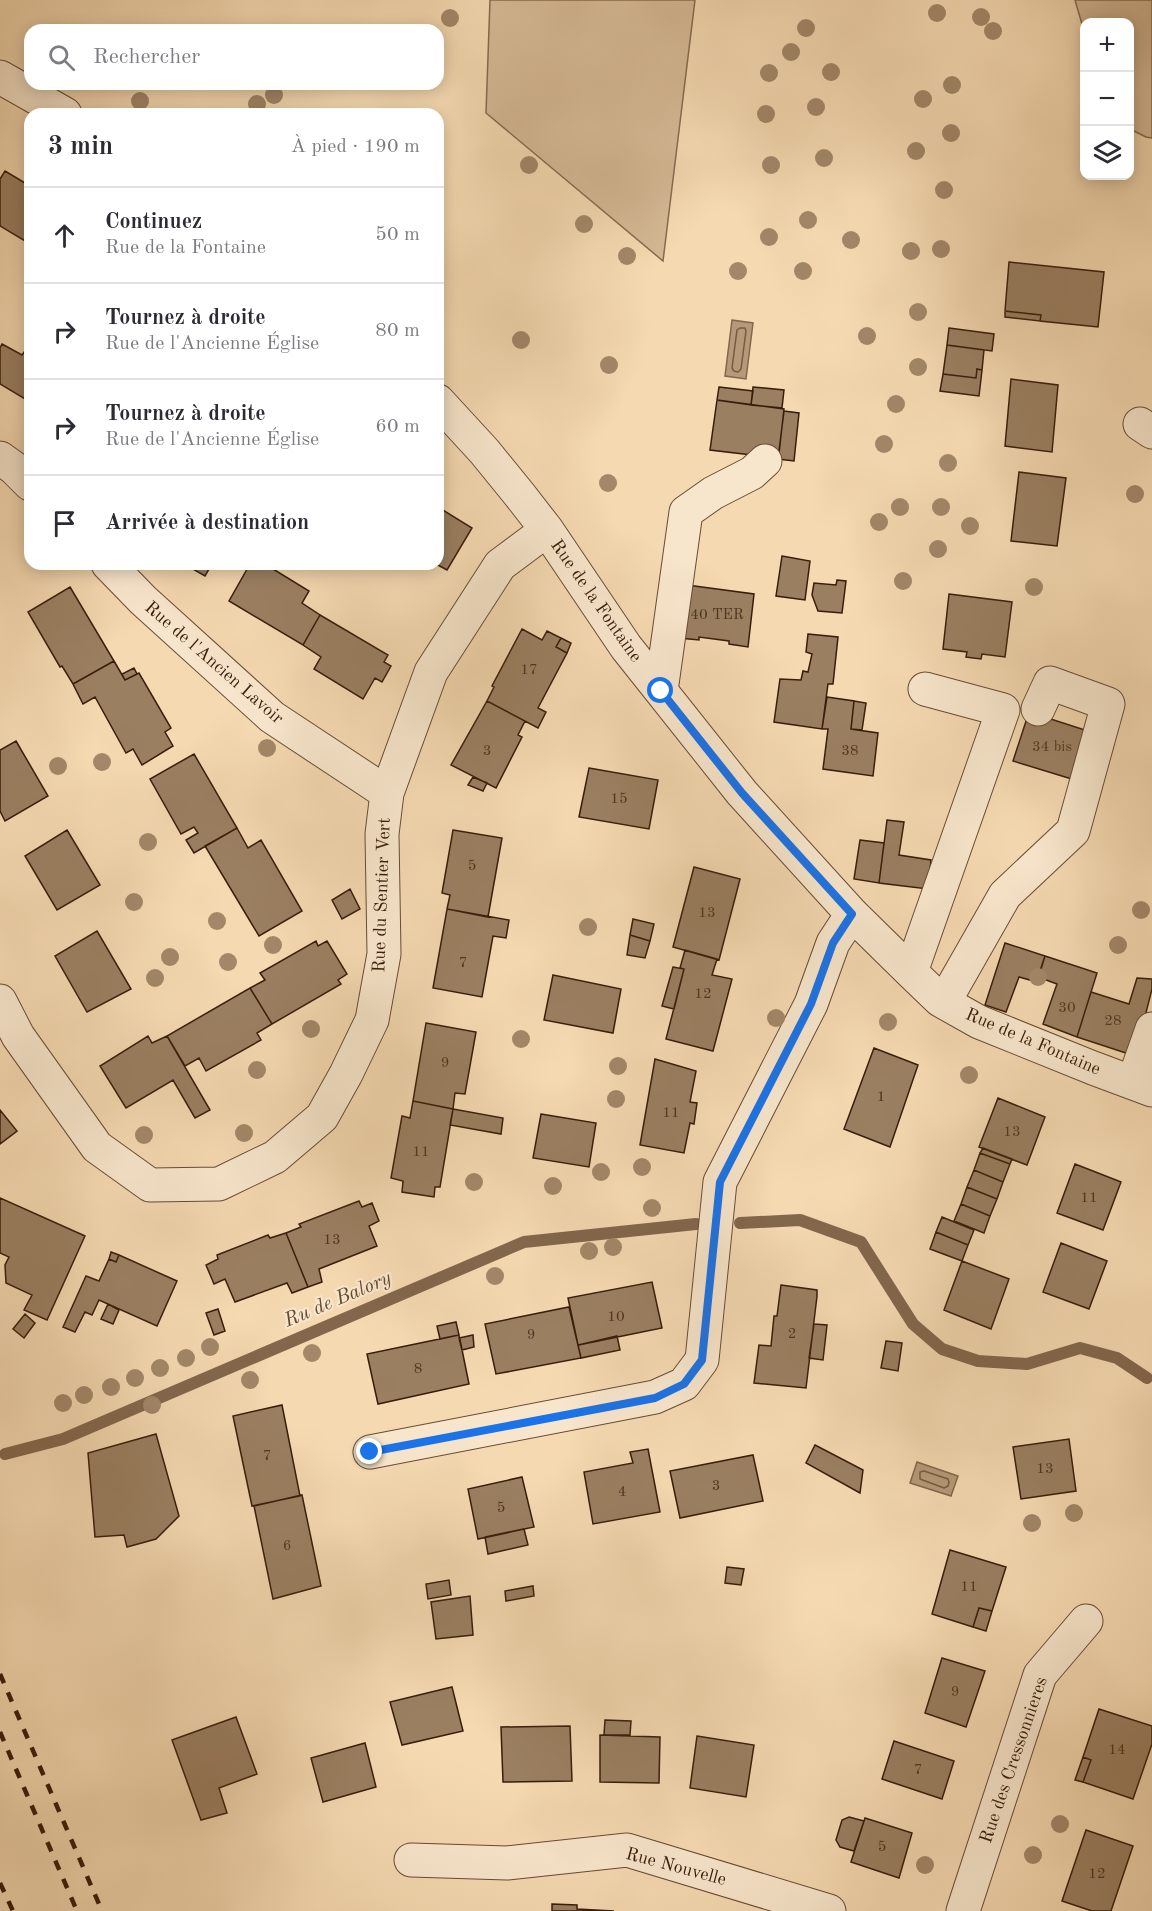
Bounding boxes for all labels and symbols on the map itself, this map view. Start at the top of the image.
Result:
street label: Rue de la Fontaine [547,536,645,666]
street label: Rue de l'Ancien Lavoir [141,598,287,728]
house number: 40 TER [690,608,744,623]
house number: 17 [520,663,538,678]
route start [647,677,673,703]
house number: 34 bis [1032,740,1072,755]
house number: 3 [483,744,491,759]
house number: 38 [841,744,859,759]
house number: 15 [610,792,628,807]
street label: Rue du Sentier Vert [370,817,394,973]
house number: 5 [468,859,476,874]
house number: 13 [698,906,716,921]
house number: 7 [459,956,467,971]
house number: 12 [694,987,712,1002]
house number: 30 [1058,1001,1076,1016]
street label: Rue de la Fontaine [963,1005,1103,1079]
house number: 28 [1104,1014,1122,1029]
house number: 9 [441,1056,449,1071]
house number: 1 [877,1090,885,1105]
house number: 11 [662,1106,680,1121]
house number: 13 [1003,1125,1021,1140]
house number: 11 [412,1145,430,1160]
house number: 11 [1080,1191,1098,1206]
house number: 13 [323,1233,341,1248]
water label: Ru de Balory [281,1268,395,1332]
house number: 10 [607,1310,625,1325]
house number: 2 [788,1327,796,1342]
house number: 9 [527,1328,535,1343]
house number: 8 [414,1362,422,1377]
route end [356,1438,382,1464]
house number: 7 [263,1449,271,1464]
house number: 13 [1036,1462,1054,1477]
house number: 3 [712,1479,720,1494]
house number: 4 [618,1485,626,1500]
house number: 5 [497,1501,505,1516]
house number: 6 [283,1539,291,1554]
house number: 11 [960,1580,978,1595]
street label: Rue des Cressonnieres [977,1674,1051,1846]
house number: 9 [951,1685,959,1700]
house number: 14 [1108,1743,1126,1758]
house number: 7 [914,1763,922,1778]
house number: 5 [878,1840,886,1855]
street label: Rue Nouvelle [624,1845,728,1889]
house number: 12 [1088,1867,1106,1882]

